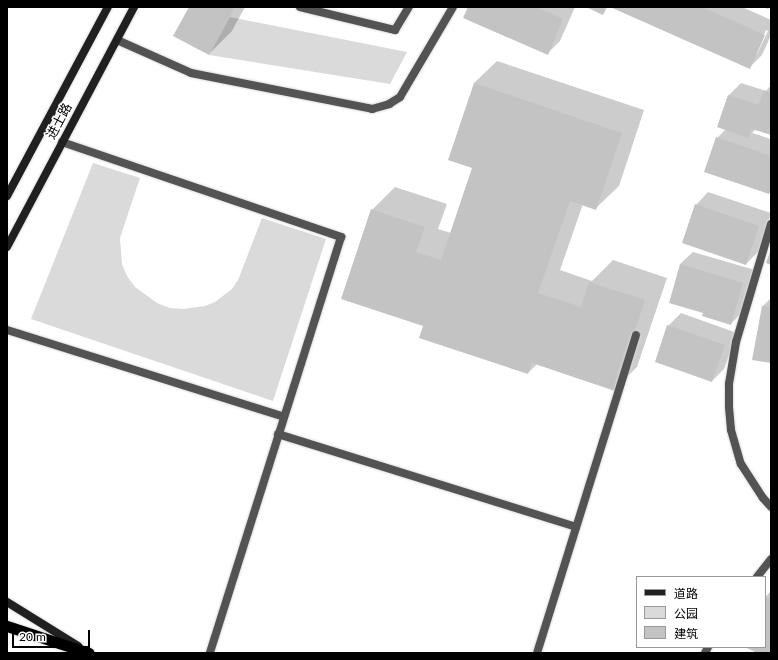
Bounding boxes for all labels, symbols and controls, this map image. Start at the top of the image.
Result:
street label: 进士路 [43,100,75,142]
legend [636,576,766,648]
text: 道路 [674,586,698,601]
text: 公园 [674,606,698,621]
scale bar [14,622,92,648]
text: 建筑 [674,626,698,641]
text: 20 m [19,629,46,644]

